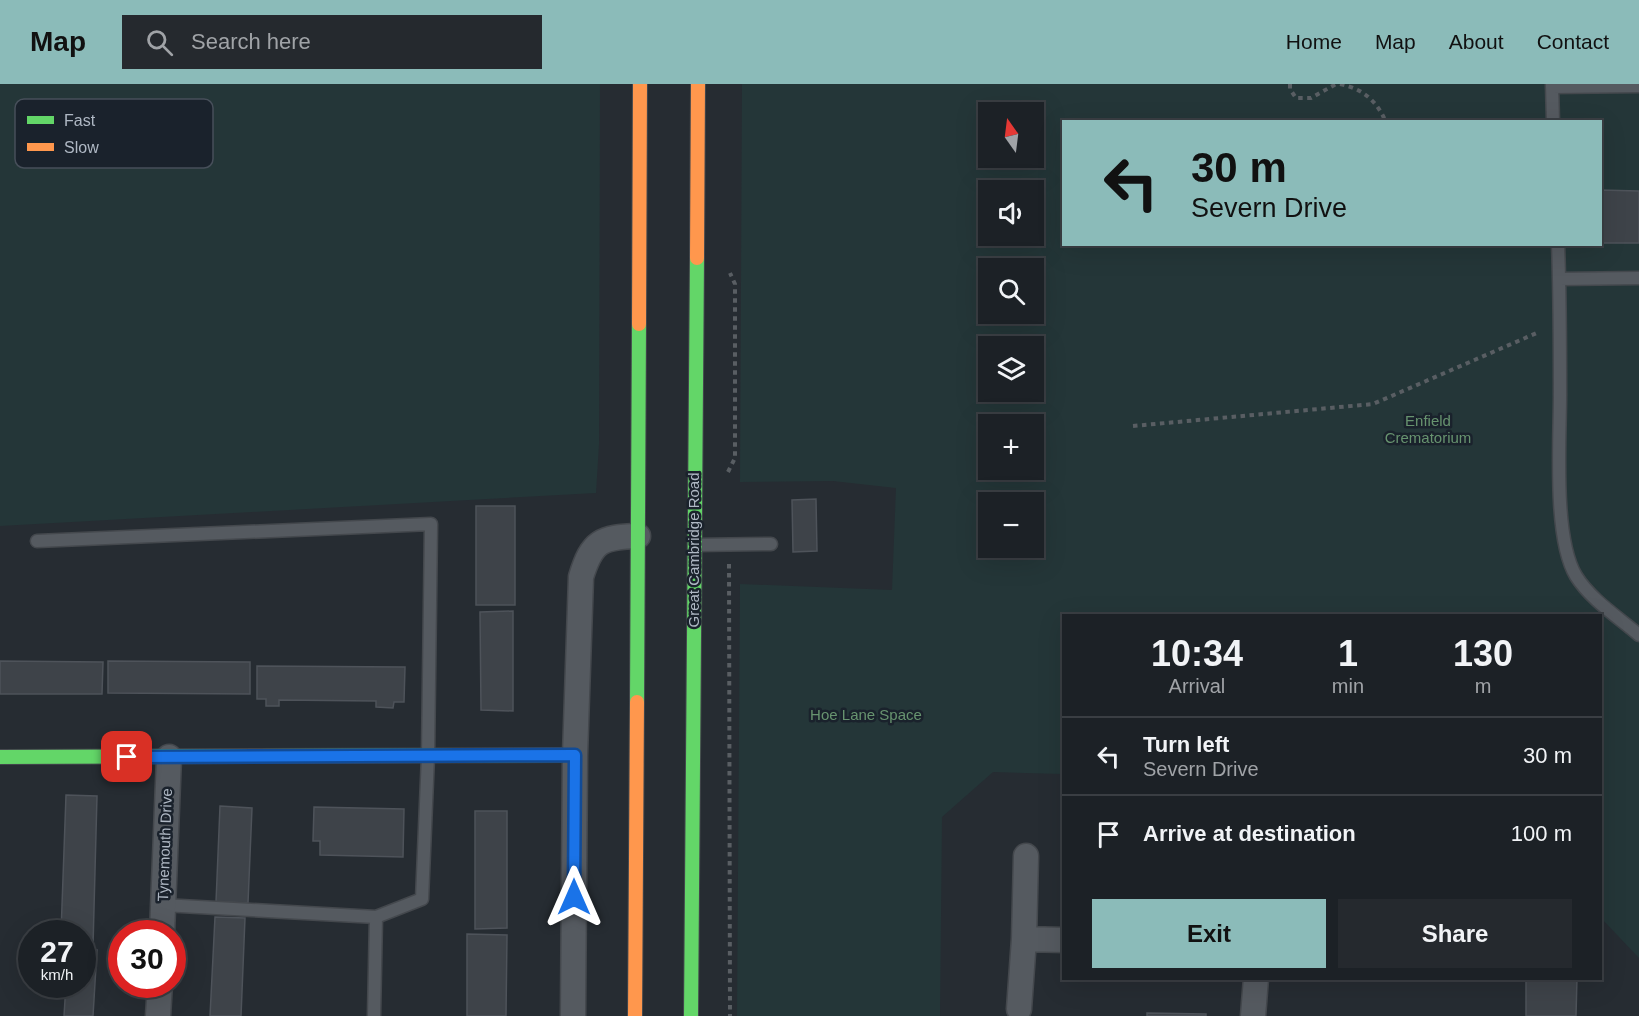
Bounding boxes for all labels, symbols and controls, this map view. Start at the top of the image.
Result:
search box [122,15,542,69]
text: Map [30,26,86,57]
icon: search [143,26,176,59]
text: Search here [191,29,311,54]
text: Home [1286,30,1342,53]
text: Map [1375,30,1416,53]
text: About [1449,30,1504,53]
text: Contact [1537,30,1609,53]
legend [15,99,213,168]
north arrow [978,102,1044,168]
map controls [978,102,1044,558]
text: Fast [64,112,96,129]
text: Slow [64,139,99,156]
icon: left [1092,144,1170,222]
text: 30 m [1191,144,1287,191]
button: sound [978,180,1044,246]
text: Severn Drive [1191,193,1347,223]
button: search [978,258,1044,324]
button: layers [978,336,1044,402]
park label: Enfield Crematorium [1385,412,1471,446]
button: + [978,414,1044,480]
street label: Great Cambridge Road [685,472,702,628]
button: − [978,492,1044,558]
text: 10:34 [1151,633,1243,674]
text: 1 [1338,633,1358,674]
text: 130 [1453,633,1513,674]
text: Arrival [1169,675,1225,697]
text: min [1332,675,1364,697]
text: m [1475,675,1491,697]
park label: Hoe Lane Space [810,706,922,723]
pin [101,731,152,782]
text: Turn left [1143,732,1229,757]
icon: arrive [110,740,143,773]
icon: left [1092,740,1125,773]
text: 30 m [1523,743,1572,768]
text: Severn Drive [1143,758,1259,780]
street label: Tynemouth Drive [154,788,175,902]
icon: arrive [1092,818,1125,851]
text: Arrive at destination [1143,821,1356,846]
text: 100 m [1511,821,1572,846]
position arrow [542,865,606,929]
button: Exit [1092,899,1326,968]
button: Share [1338,899,1572,968]
speed limit sign: 30 [108,920,186,998]
text: 27 [40,935,74,968]
text: km/h [41,966,73,983]

